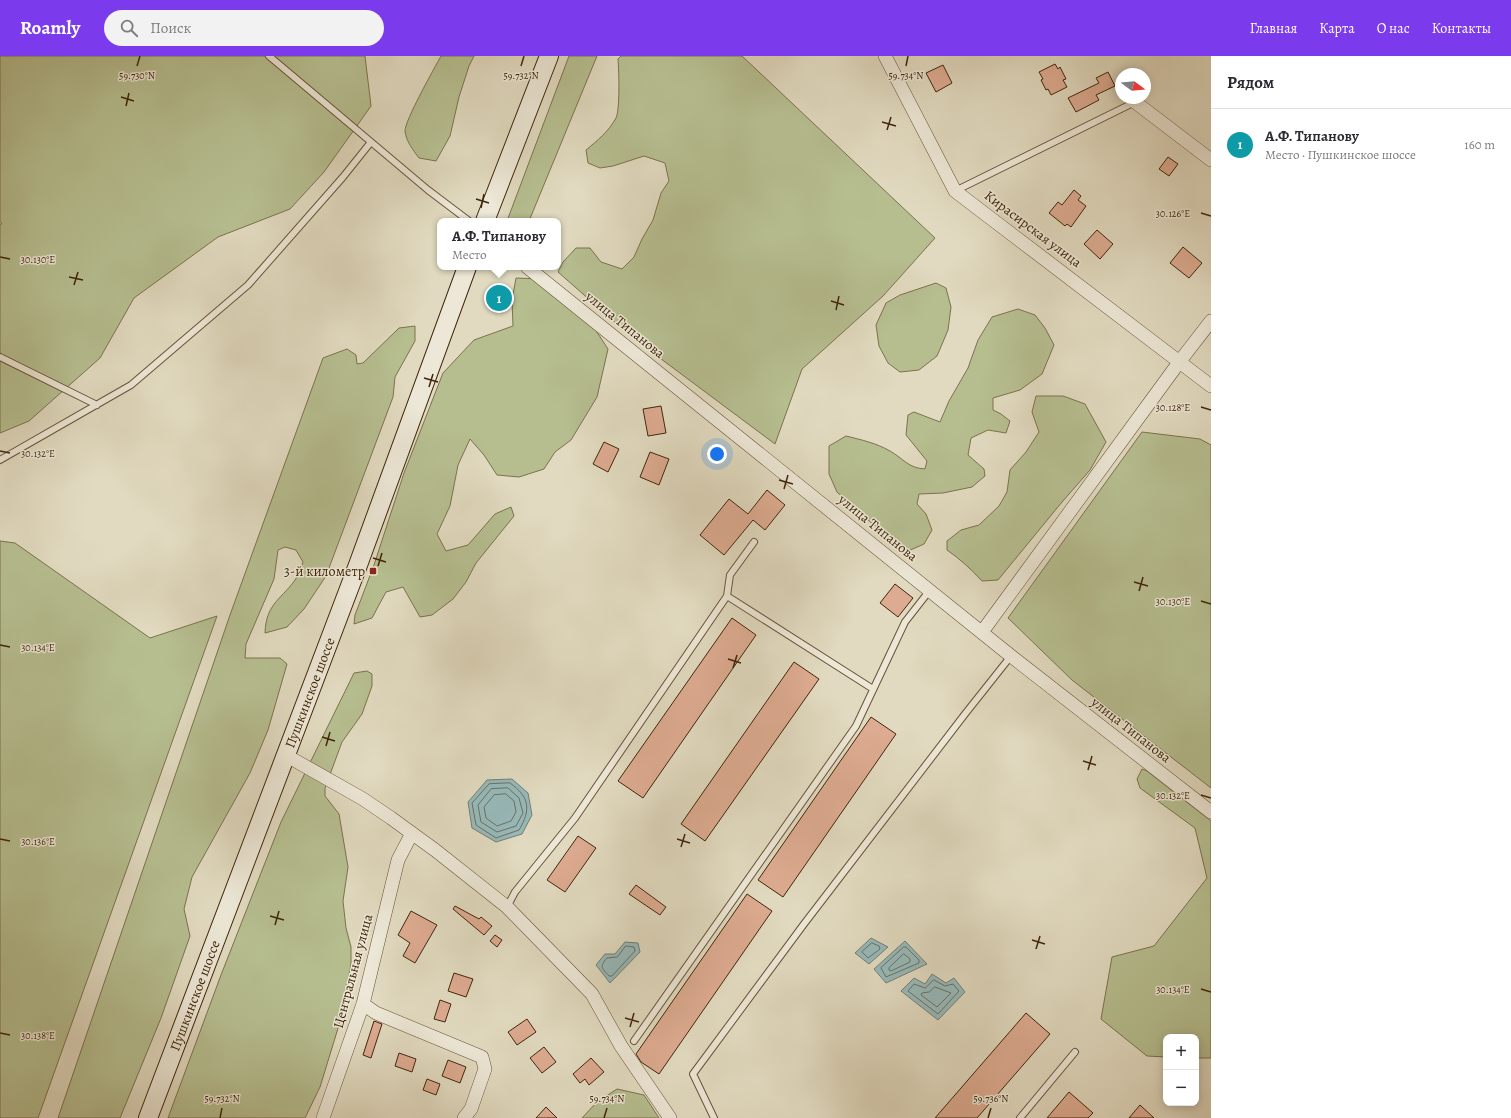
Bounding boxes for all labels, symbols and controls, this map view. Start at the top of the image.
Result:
search box [104,10,384,46]
text: Roamly [20,15,80,41]
icon: search [118,17,140,39]
text: Поиск [150,18,191,38]
text: Главная [1250,19,1297,38]
text: Карта [1319,19,1355,38]
text: О нас [1377,19,1410,38]
text: Контакты [1432,19,1491,38]
north arrow [1115,68,1151,104]
text: 59.730°N [119,69,155,82]
text: 59.732°N [503,69,539,82]
text: 59.734°N [889,69,924,82]
text: Рядом [1227,71,1274,94]
text: А.Ф. Типанову [1265,126,1359,146]
text: 1 [1238,136,1242,153]
text: 160 m [1464,136,1495,153]
text: Место · Пушкинское шоссе [1265,146,1416,163]
street label: Кирасирская улица [980,186,1086,272]
text: 30.126°E [1156,207,1190,220]
popup [437,218,561,270]
text: А.Ф. Типанову [452,226,546,246]
text: Место [452,246,487,263]
text: 30.130°E [21,253,55,266]
pin: 1 [486,283,512,313]
street label: улица Типанова [581,287,669,363]
text: 30.128°E [1156,401,1190,414]
your location [707,444,727,464]
text: 30.132°E [21,447,55,460]
street label: улица Типанова [834,490,922,566]
place label: 3-й километр [284,562,365,581]
marker: 3-й километр [368,566,378,576]
text: 30.130°E [1156,595,1190,608]
street label: Пушкинское шоссе [280,635,339,751]
text: 30.134°E [21,641,55,654]
street label: улица Типанова [1086,692,1175,768]
text: 30.132°E [1156,789,1190,802]
text: 30.136°E [21,835,55,848]
street label: Центральная улица [329,911,378,1030]
street label: Пушкинское шоссе [165,937,224,1054]
text: 30.134°E [1156,983,1190,996]
text: 30.138°E [21,1029,55,1042]
map controls [1163,1034,1199,1106]
button: + [1163,1034,1199,1070]
button: − [1163,1070,1199,1106]
text: 59.732°N [204,1092,240,1105]
text: 59.734°N [590,1092,625,1105]
text: 59.736°N [973,1092,1009,1105]

